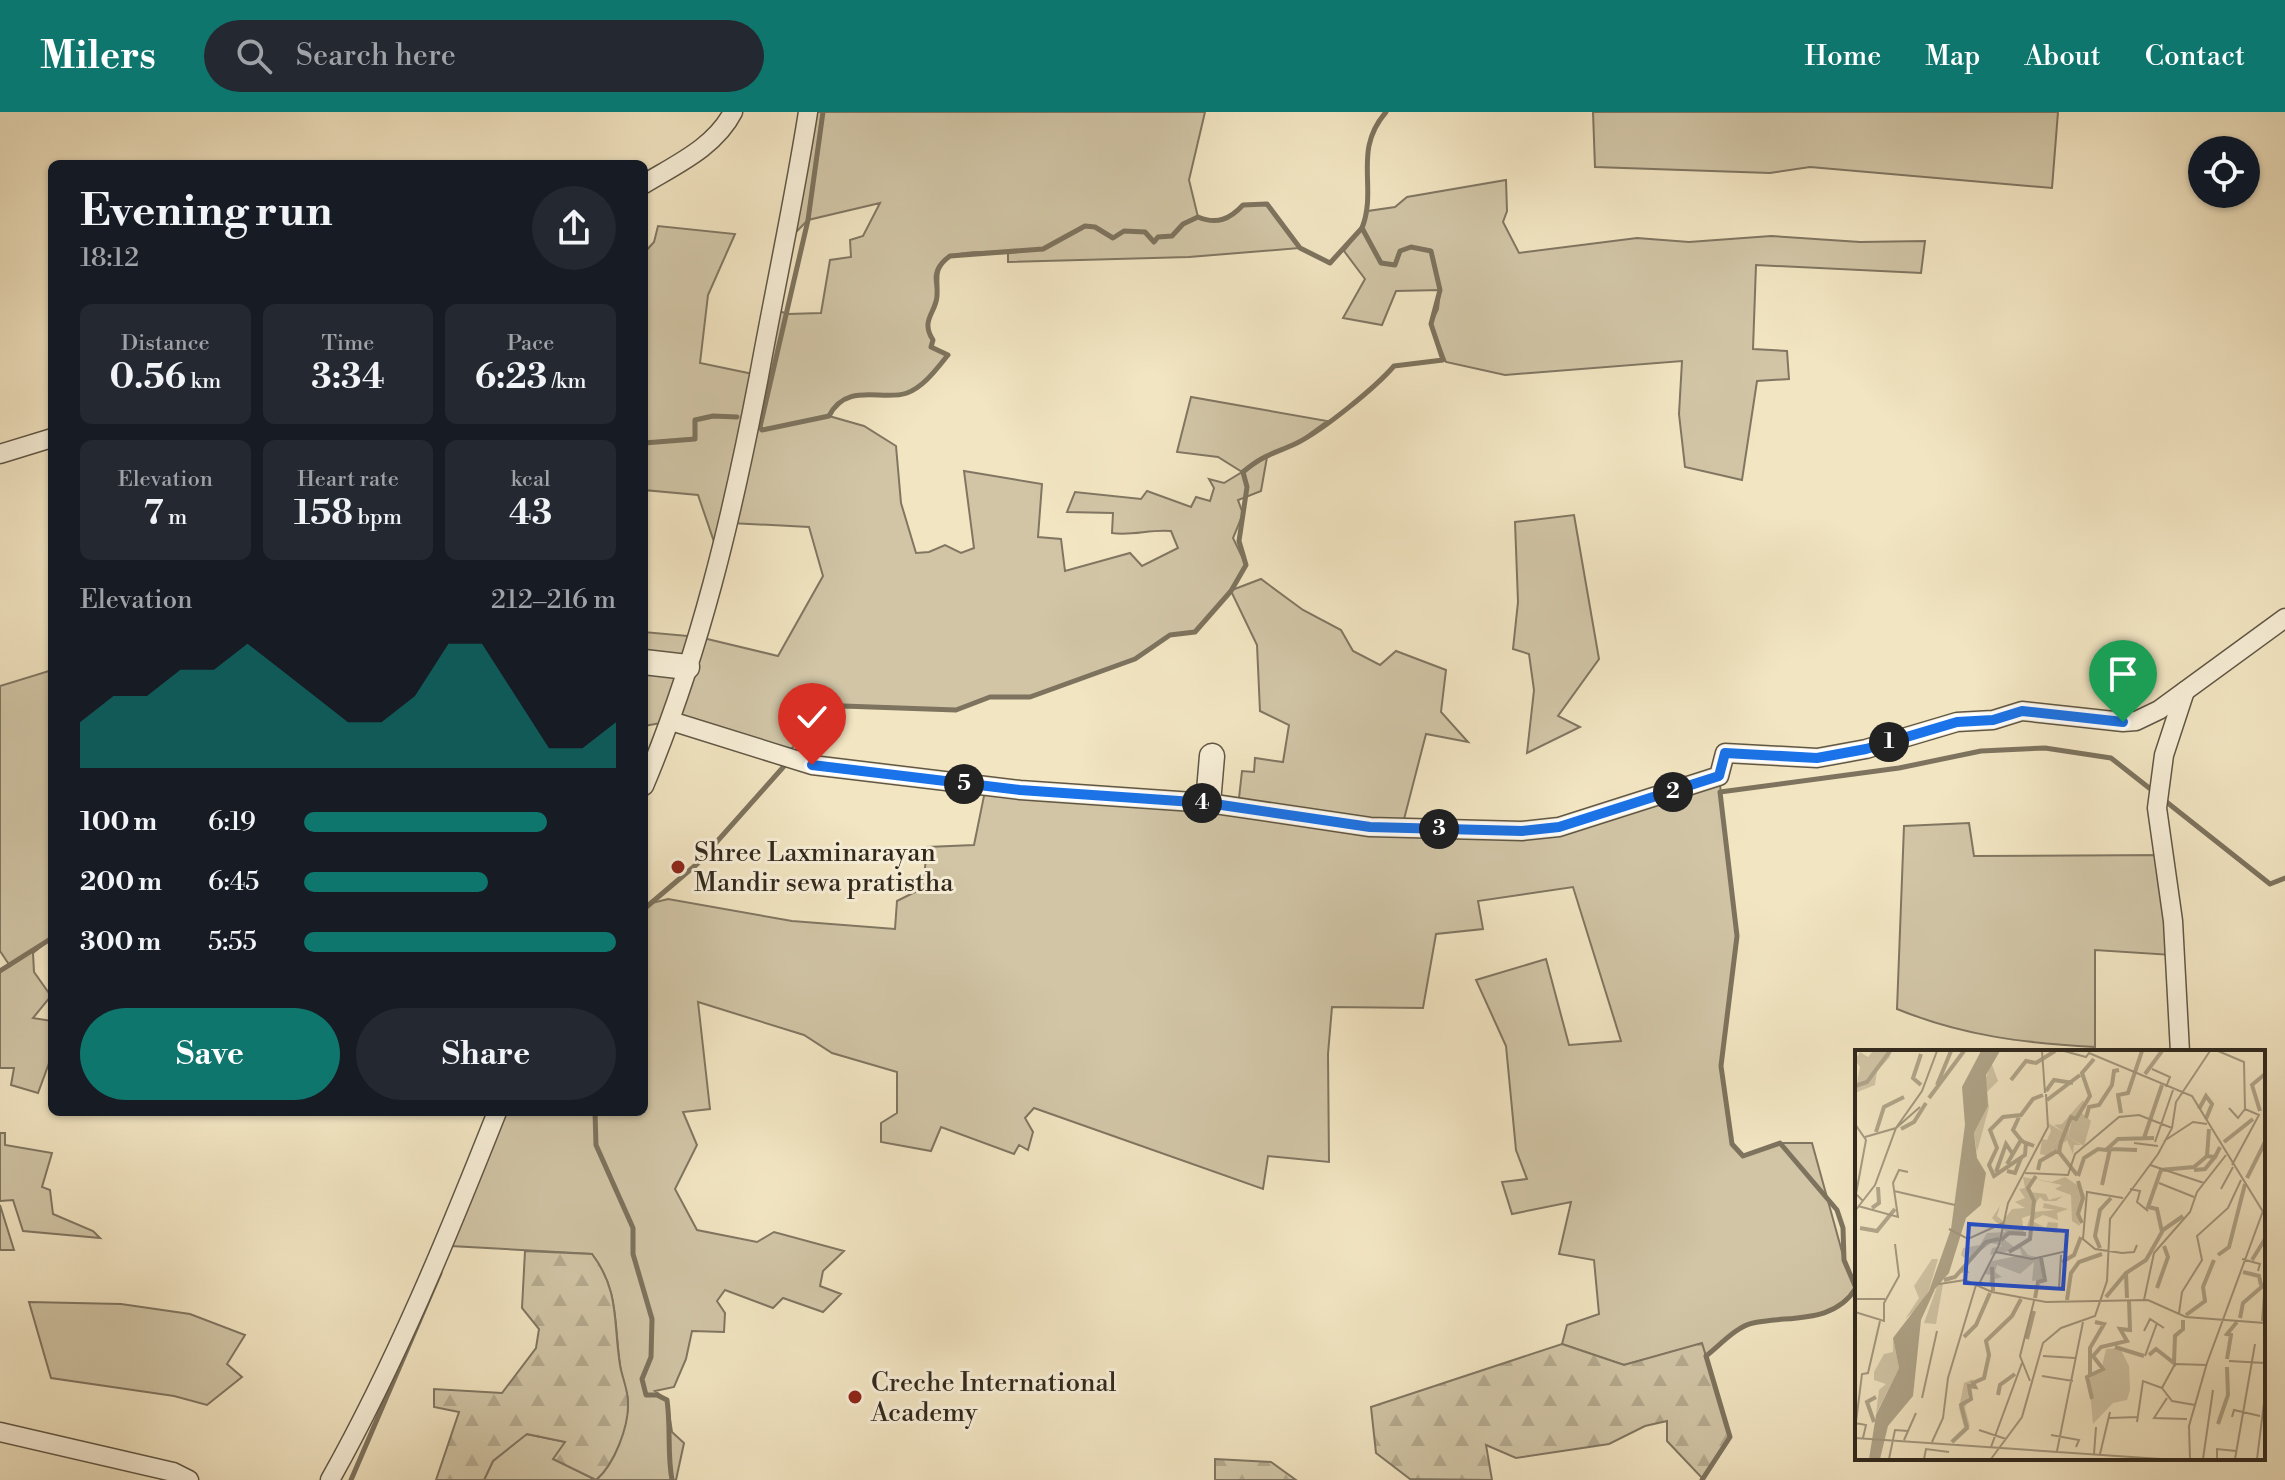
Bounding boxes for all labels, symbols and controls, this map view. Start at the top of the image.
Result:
search box [204,20,764,92]
text: Milers [40,33,156,80]
icon: search [232,34,276,78]
text: Search here [296,37,456,75]
text: Home [1805,39,1881,74]
text: Map [1925,39,1980,74]
text: About [2024,39,2101,74]
text: Contact [2145,39,2245,74]
map controls [2188,136,2260,208]
button: locate [2188,136,2260,208]
text: Evening run [80,184,333,239]
button: share [532,186,616,270]
text: 18:12 [80,242,139,274]
text: Distance [121,330,210,357]
text: Time [322,330,374,357]
text: Pace [507,330,554,357]
text: 0.56 [109,357,186,399]
text: 3:34 [311,357,385,399]
text: 6:23 [475,357,547,399]
text: km [186,368,221,395]
text: /km [547,368,587,395]
text: Elevation [118,466,213,493]
text: Heart rate [297,466,399,493]
text: kcal [511,466,551,493]
text: 7 [143,493,163,535]
text: 158 [294,493,353,535]
text: 43 [509,493,552,535]
text: m [163,504,187,531]
text: bpm [353,504,402,531]
text: Elevation [80,584,193,616]
text: 212–216 m [491,584,616,616]
pin [2089,640,2157,722]
icon: arrive [2101,652,2145,696]
pin [778,683,846,765]
icon: check [790,695,834,739]
pin: 1 [1869,722,1909,762]
text: 1 [1884,728,1894,755]
pin: 5 [944,764,984,804]
text: 5 [957,770,971,797]
pin: 2 [1653,772,1693,812]
text: 2 [1666,778,1680,805]
pin: 4 [1182,783,1222,823]
text: 4 [1195,789,1209,816]
text: 100 m [80,806,157,838]
text: 6:19 [208,806,256,838]
pin: 3 [1419,809,1459,849]
text: 3 [1432,815,1446,842]
place label: Shree Laxminarayan Mandir sewa pratistha [694,837,954,899]
marker: Shree Laxminarayan Mandir sewa pratistha [669,858,687,876]
text: 200 m [80,866,162,898]
text: 6:45 [208,866,259,898]
text: 300 m [80,926,161,958]
text: 5:55 [208,926,257,958]
button: Save [80,1008,340,1100]
button: Share [356,1008,616,1100]
inset map [1855,1050,2265,1460]
place label: Creche International Academy [870,1367,1117,1429]
marker: Creche International Academy [846,1388,864,1406]

